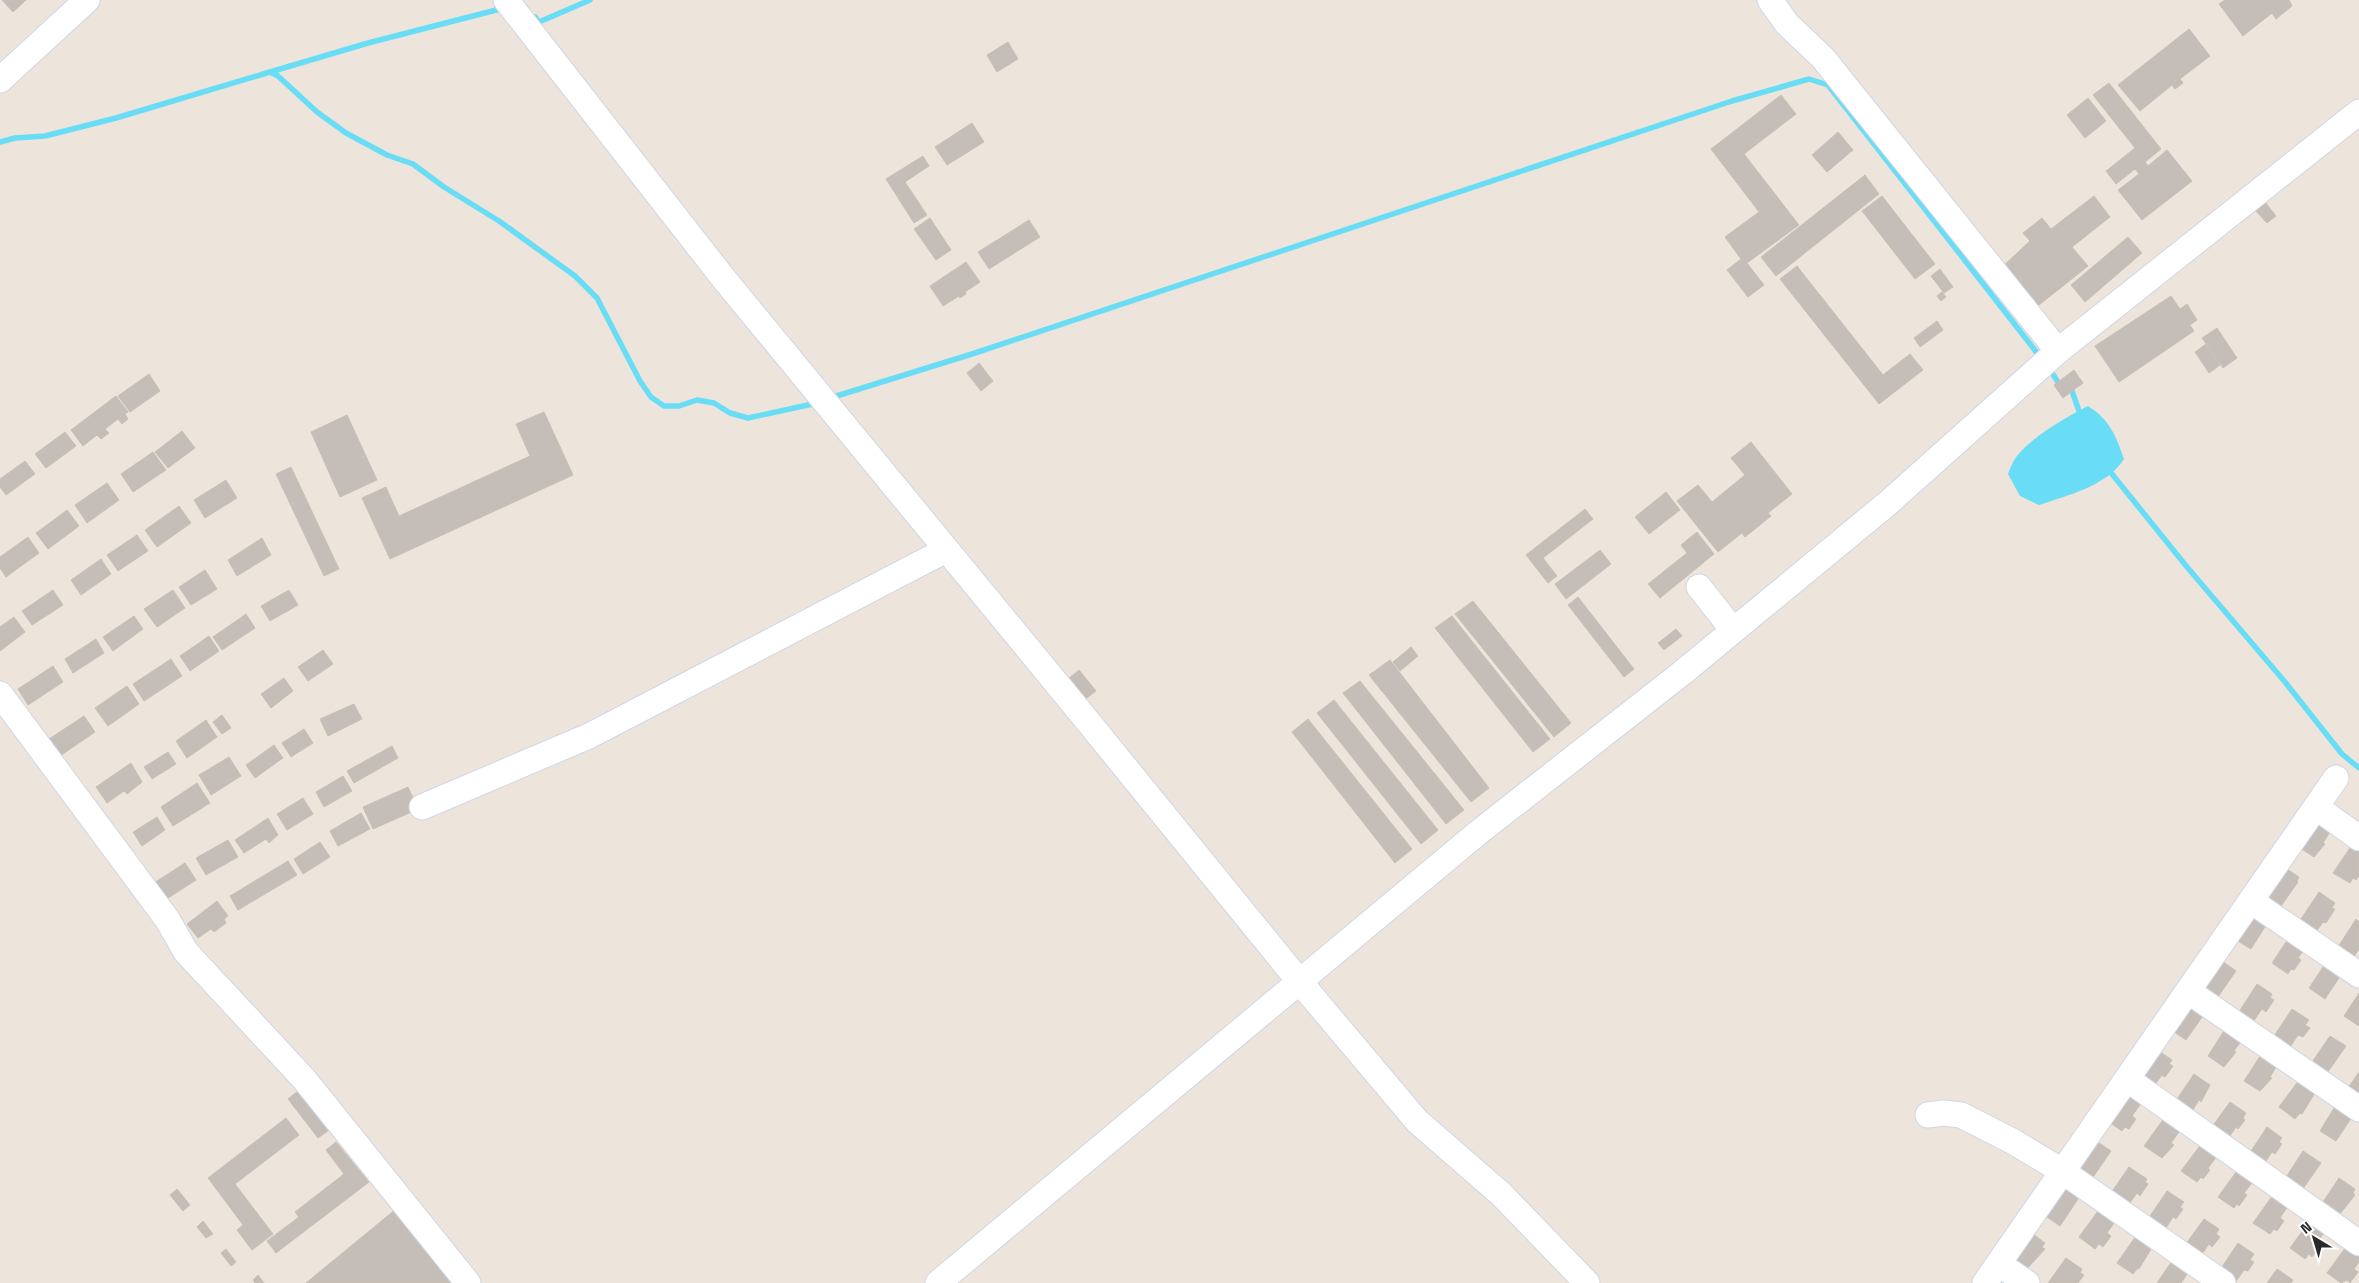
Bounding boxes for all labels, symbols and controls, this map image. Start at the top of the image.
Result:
north arrow [2289,1213,2339,1263]
text: N [2297,1218,2315,1238]

